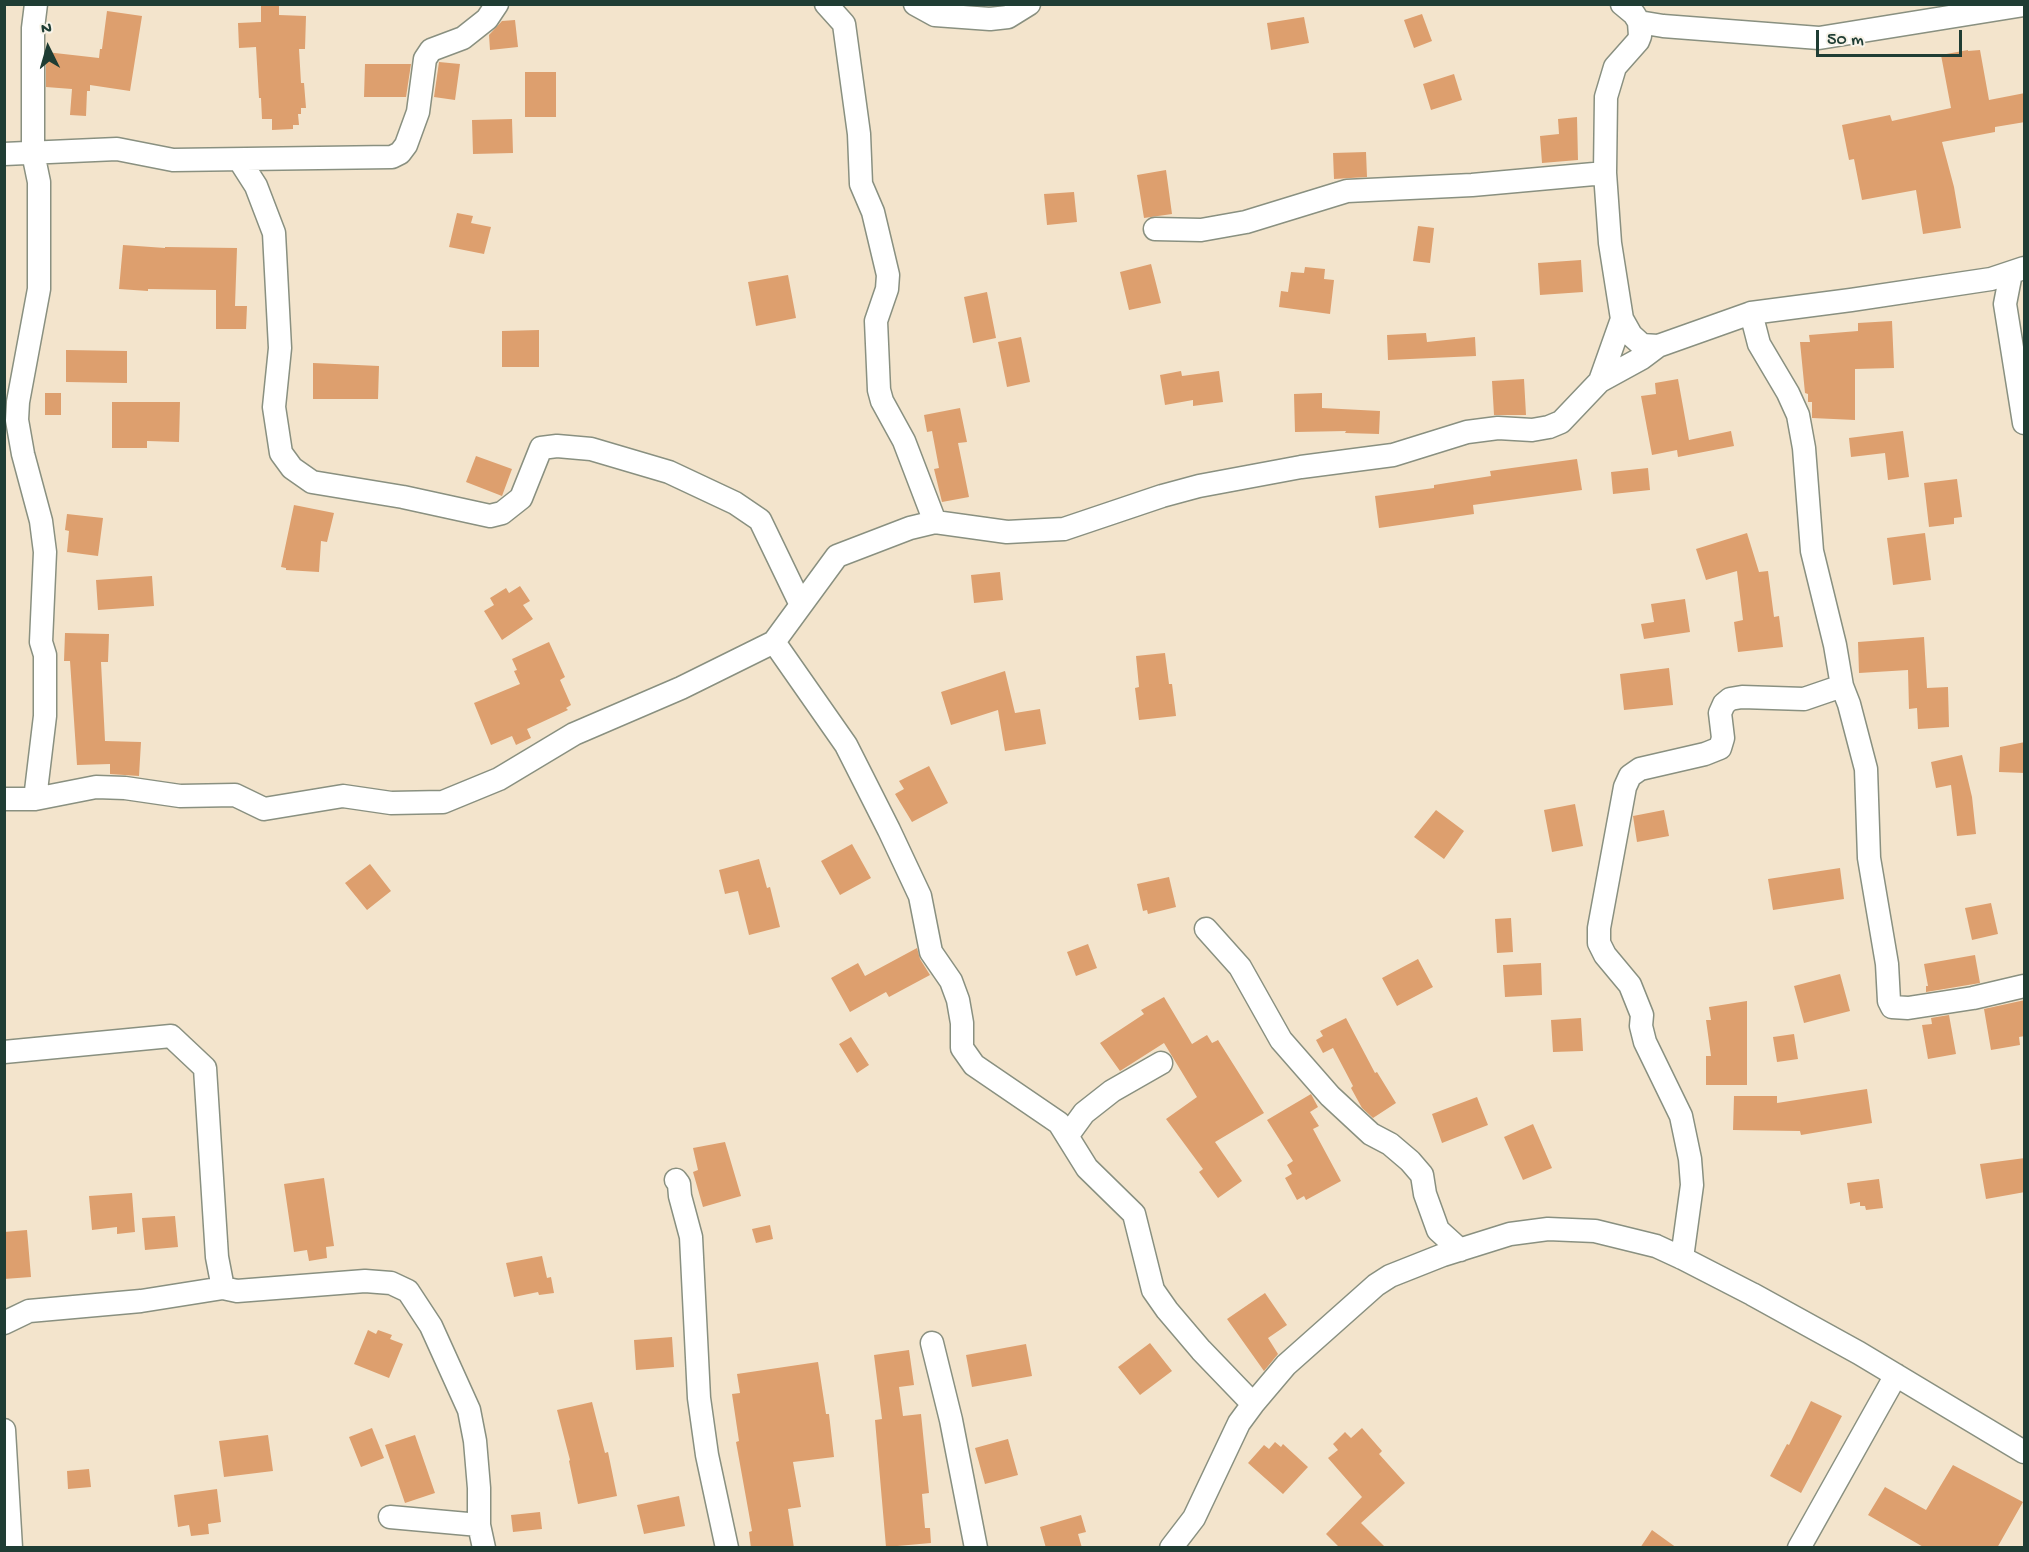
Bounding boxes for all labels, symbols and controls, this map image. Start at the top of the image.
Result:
north arrow [18,18,78,78]
scale bar [1819,18,1964,56]
text: N [40,20,52,39]
text: 50 m [1827,30,1864,51]

